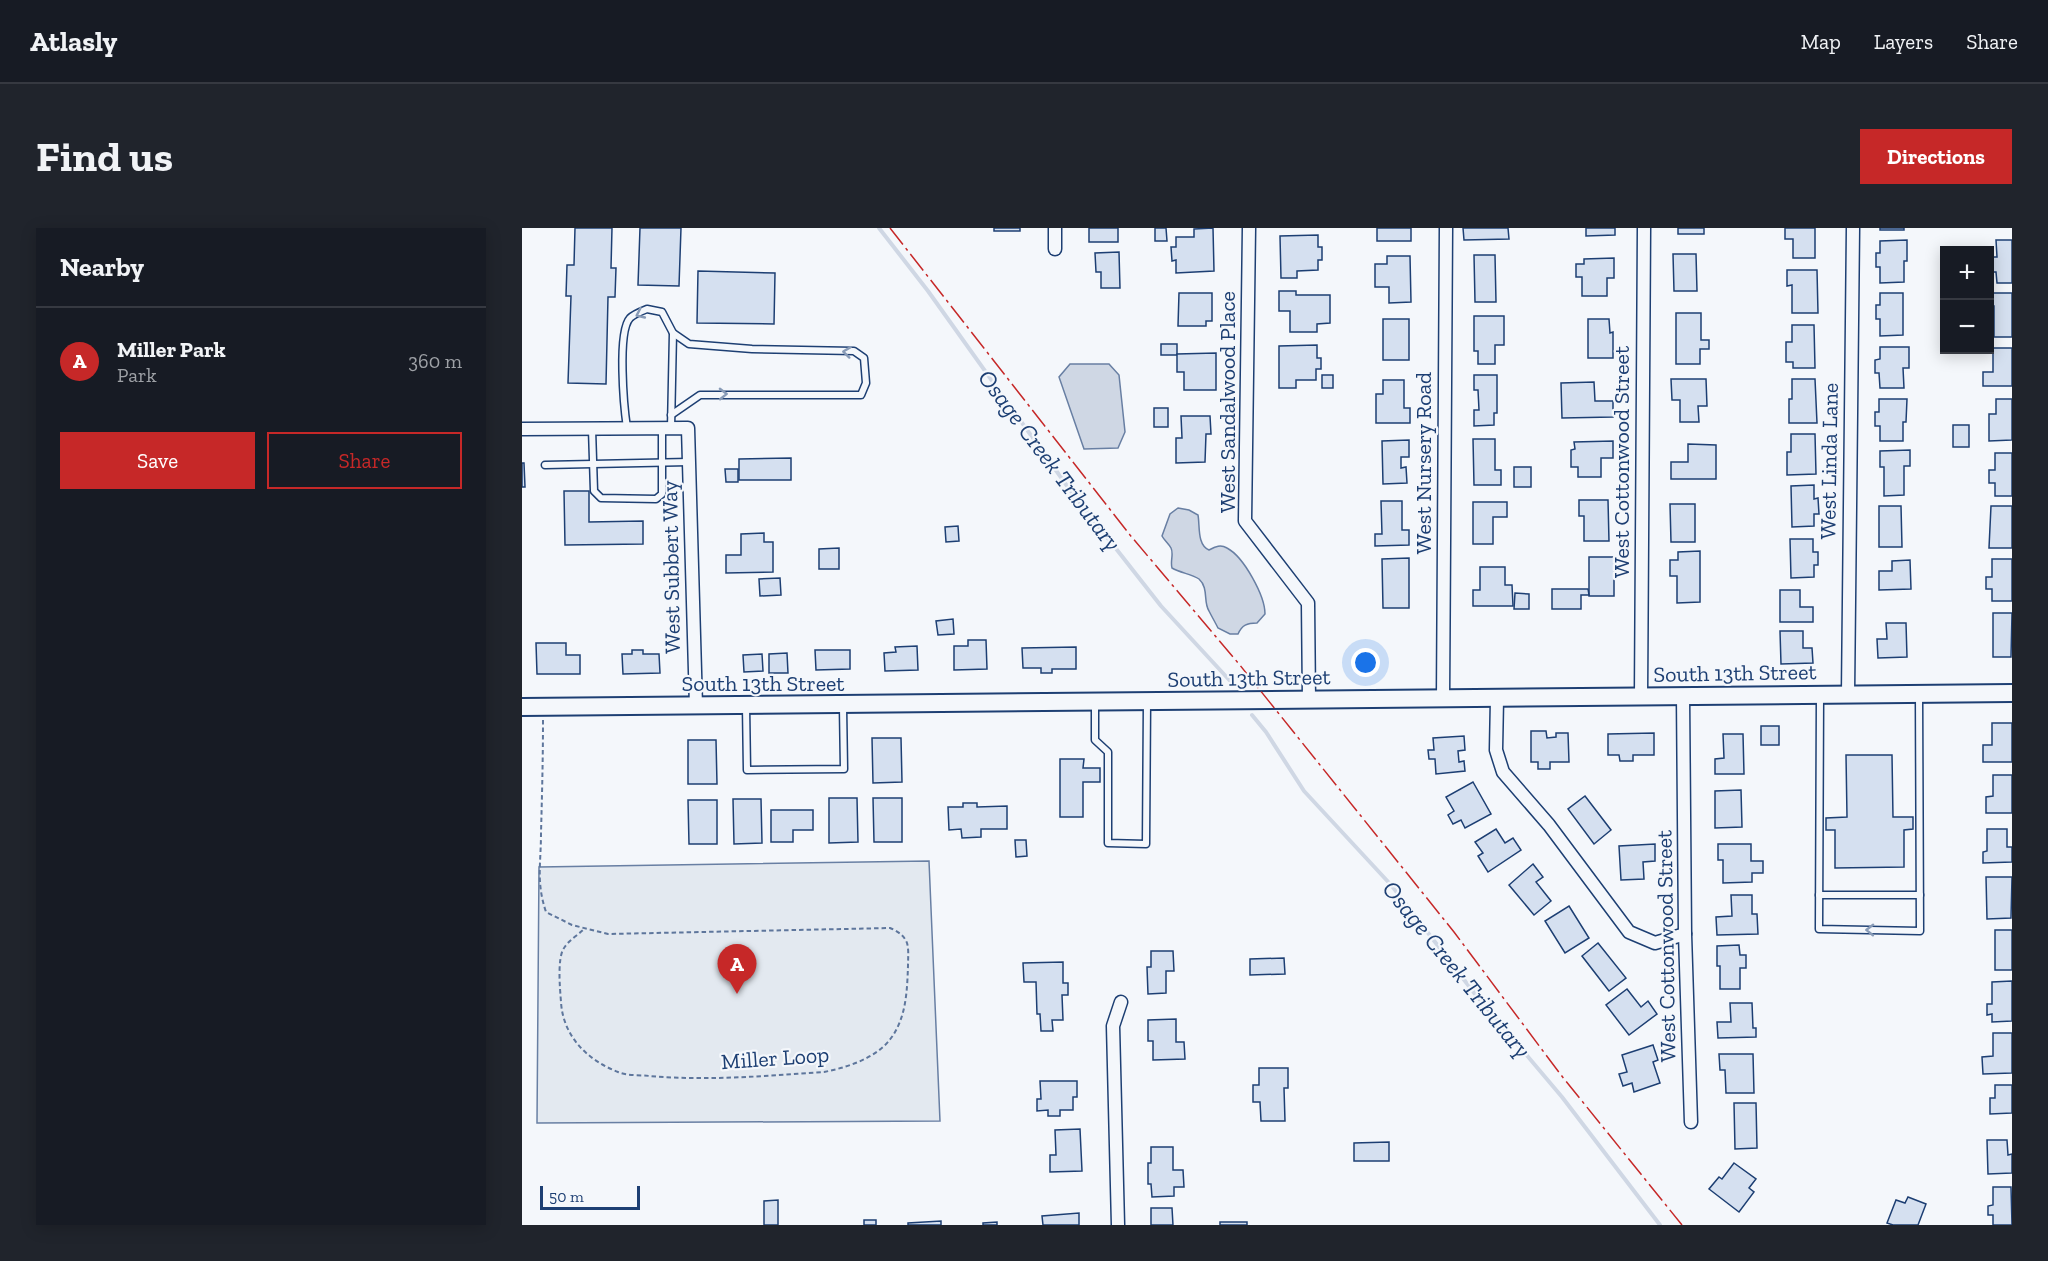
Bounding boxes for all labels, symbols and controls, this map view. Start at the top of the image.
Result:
text: Atlasly [30,25,117,58]
text: Map [1801,29,1841,54]
text: Layers [1874,29,1933,54]
text: Share [1966,29,2018,54]
button: Directions [1860,129,2012,184]
text: Find us [36,131,173,182]
map controls [1940,246,1994,354]
button: + [1940,246,1994,300]
text: Nearby [60,251,144,283]
street label: West Sandalwood Place [1214,291,1241,513]
button: − [1940,300,1994,354]
one-way arrow [635,306,646,318]
text: Miller Park [117,336,226,363]
street label: West Cottonwood Street [1608,345,1635,578]
one-way arrow [842,347,852,359]
text: A [73,349,86,373]
text: 360 m [408,349,462,373]
text: Park [117,363,157,387]
water label: Osage Creek Tributary [972,364,1128,556]
street label: West Nursery Road [1410,372,1437,554]
street label: West Linda Lane [1814,382,1844,540]
one-way arrow [719,388,728,400]
button: Save [60,432,255,489]
button: Share [267,432,462,489]
street label: West Subbert Way [656,479,686,654]
your location [1351,648,1380,677]
street label: South 13th Street [1653,658,1818,688]
street label: South 13th Street [1167,663,1332,693]
street label: South 13th Street [681,670,845,697]
street label: West Cottonwood Street [1650,829,1682,1062]
water label: Osage Creek Tributary [1377,875,1537,1063]
one-way arrow [1865,924,1874,936]
pin: A [718,944,756,994]
street label: Miller Loop [720,1041,830,1075]
scale bar [540,1183,640,1210]
text: 50 m [549,1187,584,1206]

